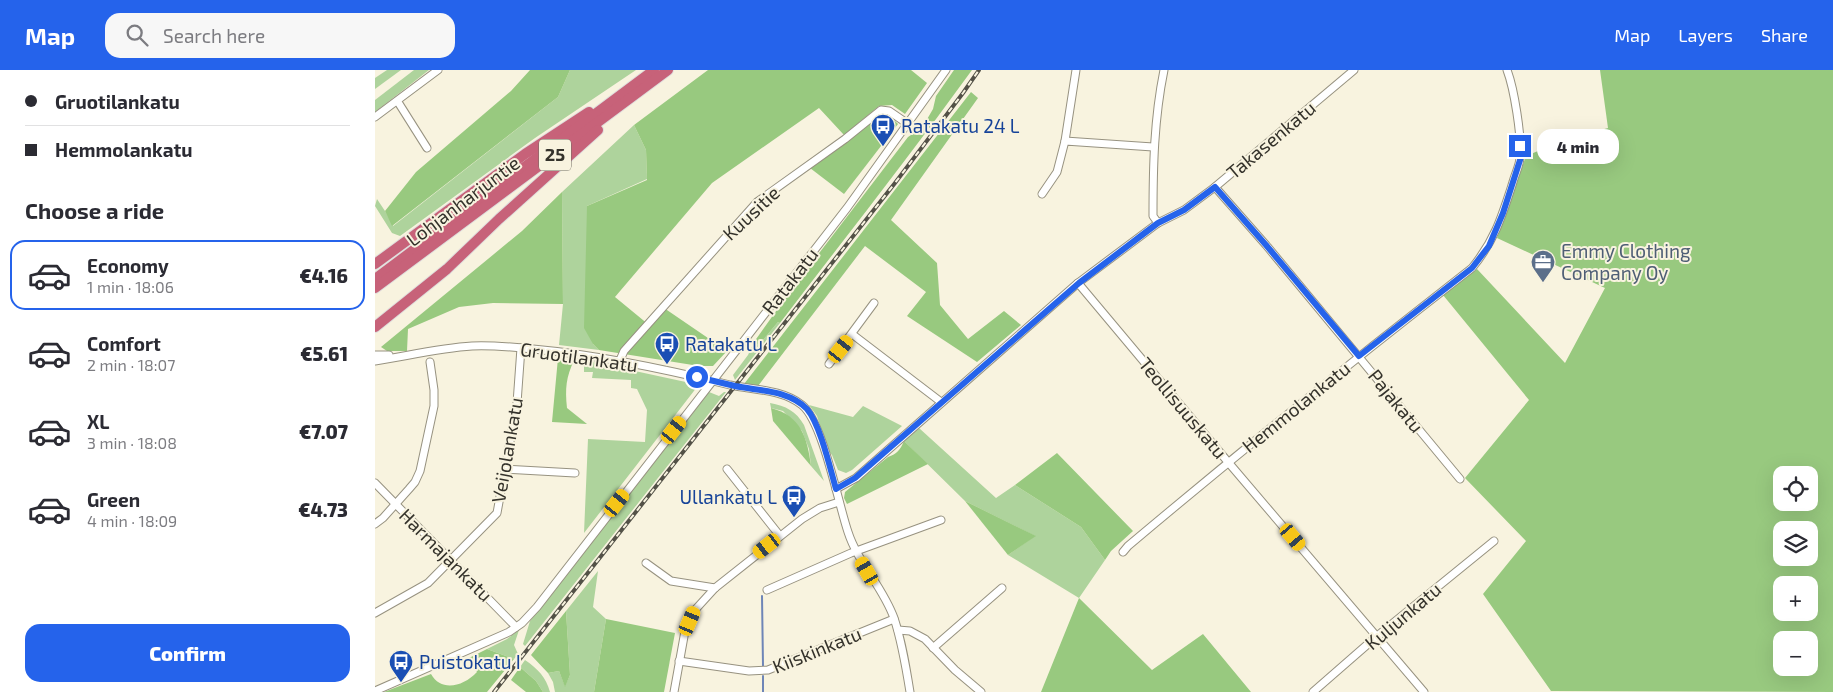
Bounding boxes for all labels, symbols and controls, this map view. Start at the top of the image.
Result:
search box [105,13,455,58]
text: Map [25,21,75,50]
icon: search [123,21,151,49]
text: Search here [163,24,265,47]
text: Map [1614,24,1650,46]
text: Layers [1678,24,1733,46]
text: Share [1761,24,1808,46]
text: Gruotilankatu [55,90,180,113]
street label: Takasenkatu [1222,96,1320,183]
bus stop icon: Ratakatu 24 L [870,113,896,147]
place label: Ratakatu 24 L [901,114,1020,137]
callout: 4 min [1537,128,1620,164]
route end [1509,135,1531,157]
text: 4 min [1557,137,1599,156]
text: Hemmolankatu [55,138,193,161]
road number: 25 [539,140,571,170]
street label: Lohjanharjuntie [402,151,524,251]
street label: Kuusitie [717,181,784,245]
text: Choose a ride [25,197,164,223]
place label: Emmy Clothing Company Oy [1561,239,1691,284]
street label: Ratakatu [757,243,823,319]
office icon: Emmy Clothing Company Oy [1530,249,1556,283]
icon: car [27,253,72,298]
text: Economy [87,254,169,277]
text: €4.16 [300,264,348,287]
text: 1 min · 18:06 [87,277,174,296]
icon: car [27,331,72,376]
bus stop icon: Ratakatu L [654,331,680,365]
text: Comfort [87,332,161,355]
place label: Ratakatu L [685,332,777,355]
car [825,333,856,365]
street label: Gruotilankatu [519,337,639,376]
text: €5.61 [300,342,348,365]
street label: Teollisuuskatu [1134,352,1232,463]
text: 2 min · 18:07 [87,355,175,374]
street label: Hemmolankatu [1237,356,1354,457]
street label: Pajakatu [1364,364,1429,437]
route start [686,366,708,388]
street label: Veijolankatu [486,395,527,504]
icon: car [27,409,72,454]
text: XL [87,410,109,433]
car [658,414,689,446]
text: €7.07 [299,420,348,443]
text: 3 min · 18:08 [87,433,177,452]
map controls [1773,466,1818,676]
button: locate [1773,466,1818,511]
bus stop icon: Ullankatu L [781,484,807,518]
place label: Ullankatu L [679,485,777,508]
icon: car [27,487,72,532]
car [601,487,632,519]
text: Green [87,488,140,511]
text: €4.73 [298,498,348,521]
street label: Harmajankatu [395,503,498,606]
text: 4 min · 18:09 [87,511,177,530]
car [1277,521,1308,553]
button: layers [1773,521,1818,566]
car [750,531,783,561]
car [853,554,880,588]
button: + [1773,576,1818,621]
street label: Kuljunkatu [1360,577,1445,654]
car [677,604,702,638]
street label: Kiiskinkatu [769,621,865,678]
button: Confirm [25,624,350,682]
button: − [1773,631,1818,676]
bus stop icon: Puistokatu I [388,649,414,683]
place label: Puistokatu I [419,650,521,673]

